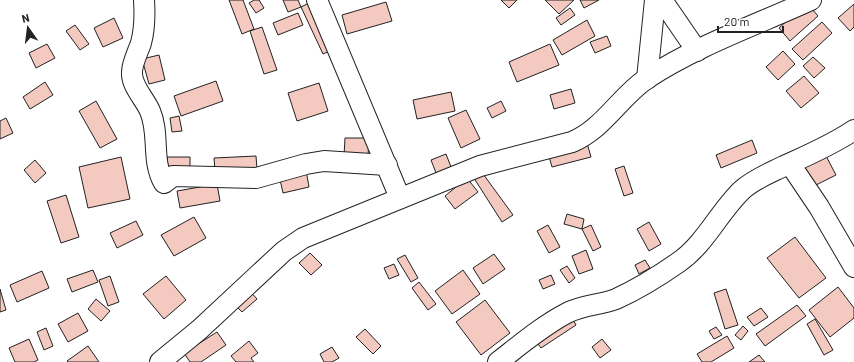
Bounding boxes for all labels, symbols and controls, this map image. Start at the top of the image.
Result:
north arrow [8,8,48,48]
scale bar [718,8,783,34]
text: N [20,11,31,25]
text: 20 m [724,14,750,28]

